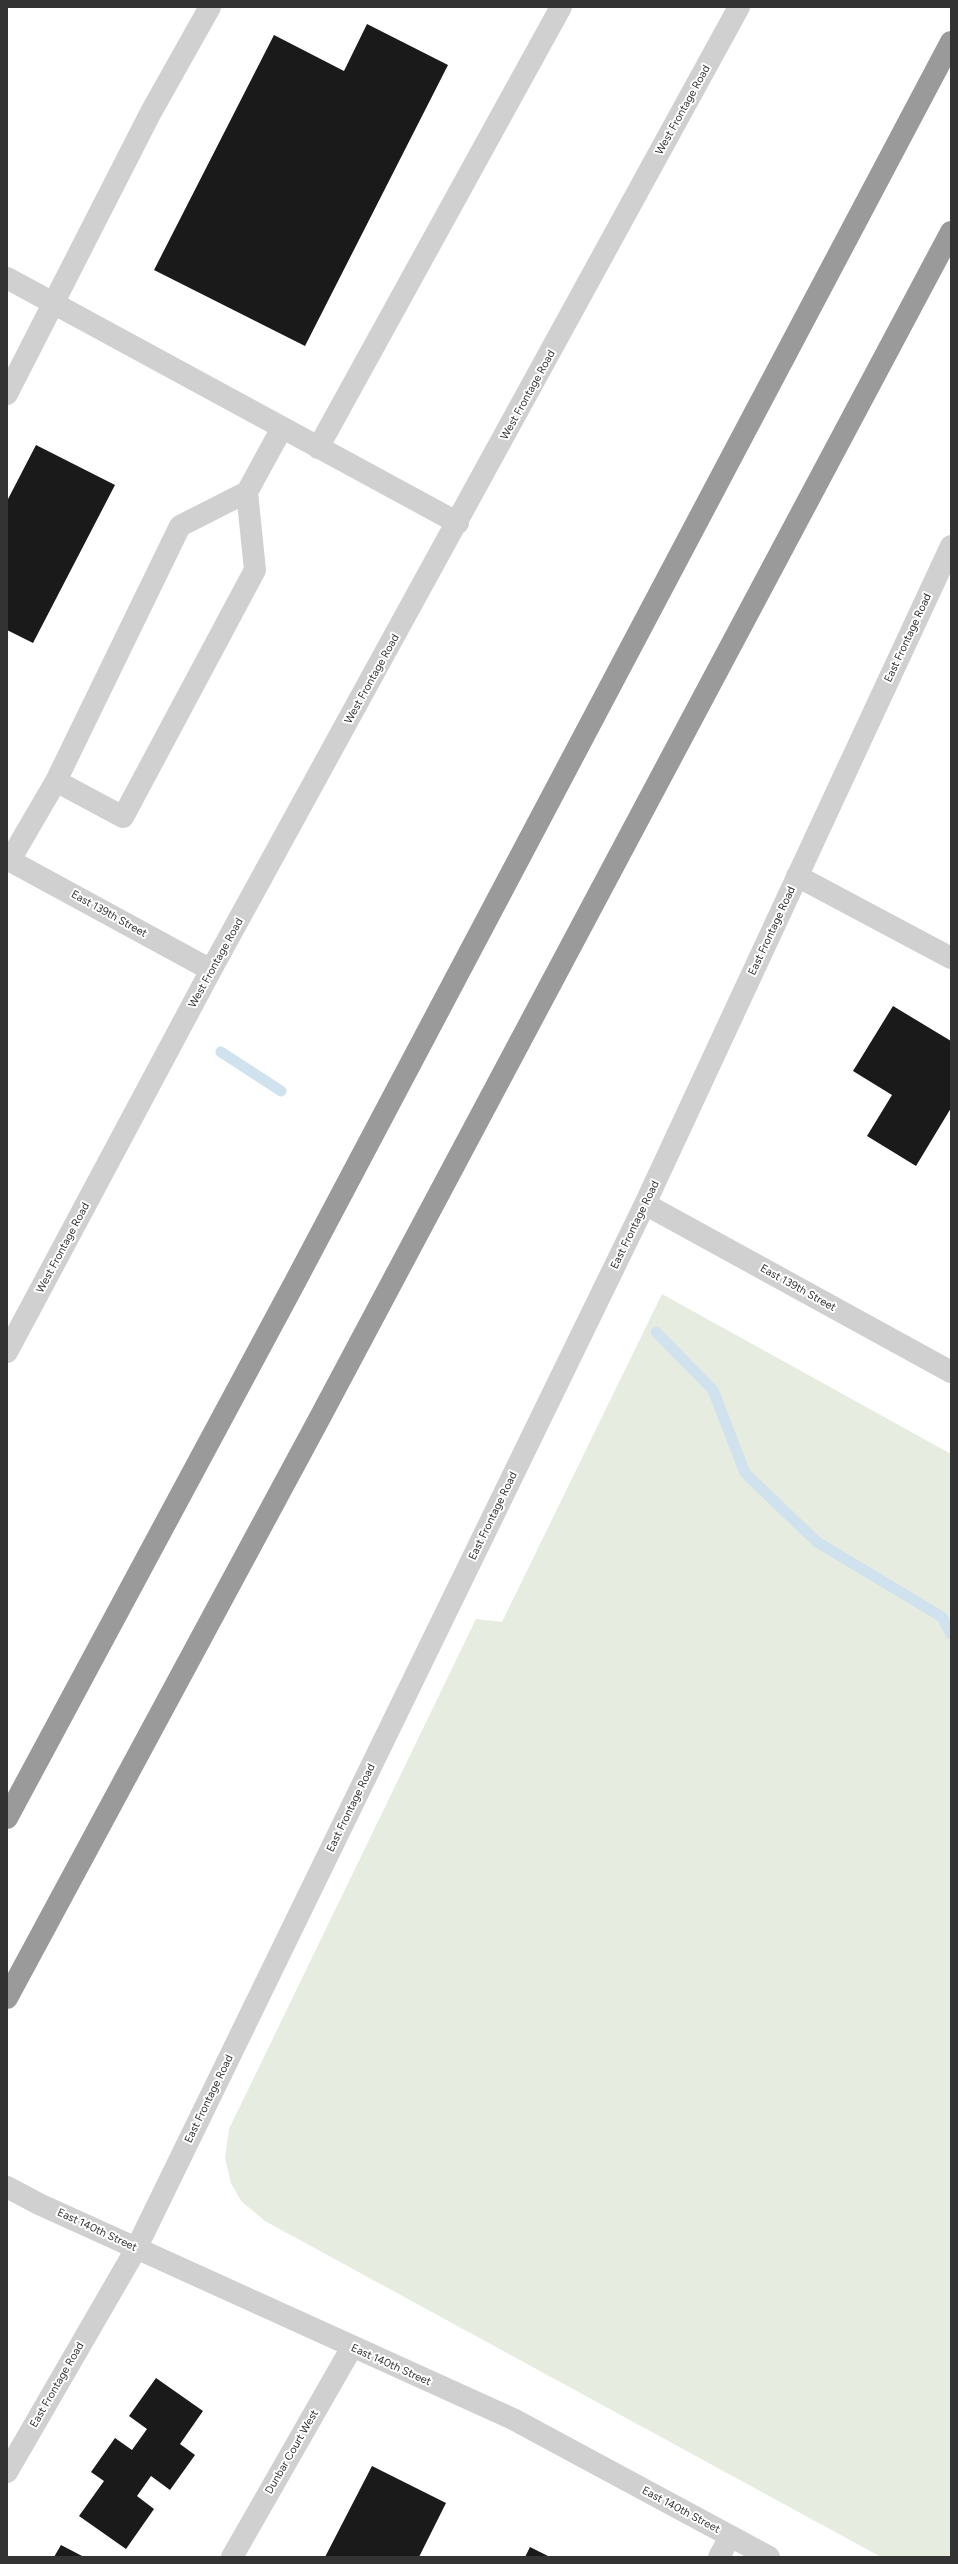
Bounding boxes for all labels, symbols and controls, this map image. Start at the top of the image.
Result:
street label: West Frontage Road [653,63,713,157]
street label: West Frontage Road [498,348,558,442]
street label: East Frontage Road [882,591,934,685]
street label: West Frontage Road [342,632,402,726]
street label: East Frontage Road [746,884,798,978]
street label: East 139th Street [69,888,149,940]
street label: West Frontage Road [186,916,246,1010]
street label: East Frontage Road [608,1179,662,1271]
street label: West Frontage Road [34,1201,92,1295]
street label: East 139th Street [758,1262,838,1314]
street label: East Frontage Road [466,1470,520,1562]
street label: East Frontage Road [324,1762,378,1854]
street label: East Frontage Road [182,2053,236,2145]
street label: East 140th Street [55,2206,139,2254]
street label: East Frontage Road [27,2340,87,2430]
street label: East 140th Street [349,2341,433,2389]
street label: Dunbar Court West [263,2408,321,2496]
street label: East 140th Street [640,2484,722,2536]

